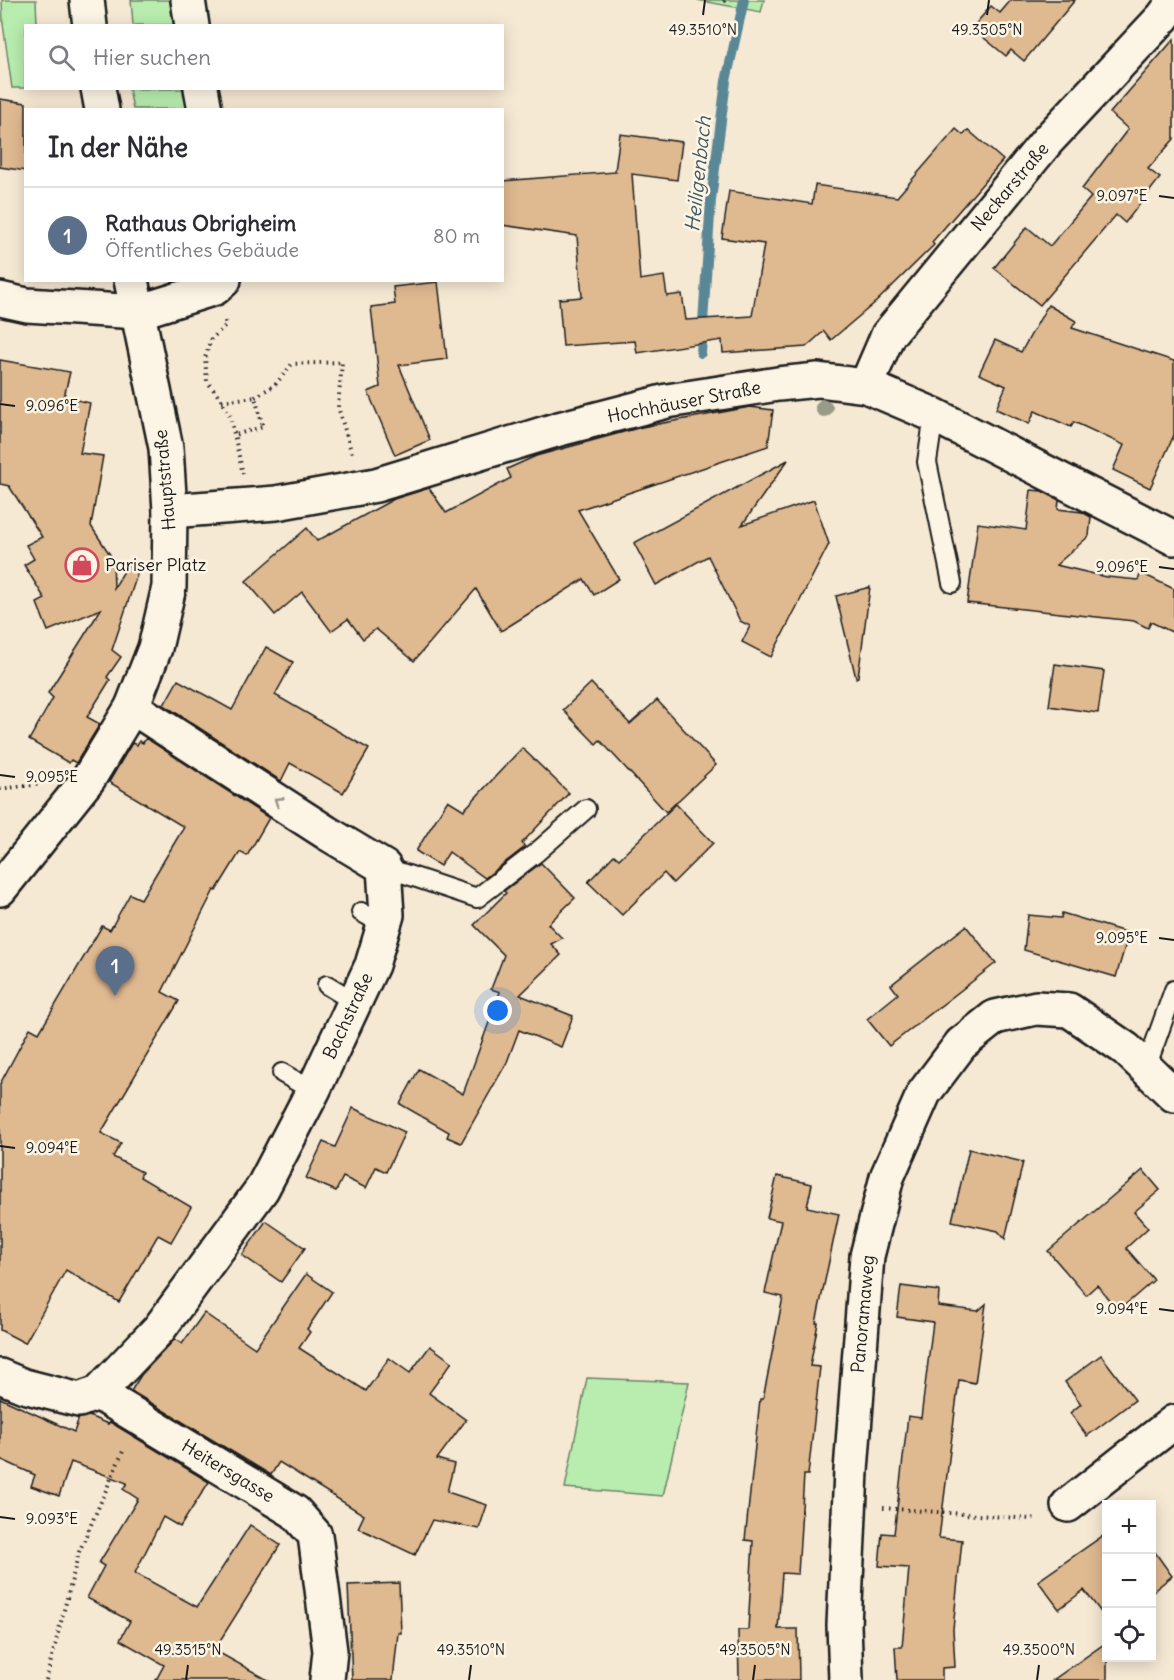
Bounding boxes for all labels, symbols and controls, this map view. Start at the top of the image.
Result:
text: 49.3510°N [669,20,737,39]
text: 49.3505°N [951,20,1023,39]
search box [24,24,504,90]
icon: search [45,41,78,74]
text: Hier suchen [93,43,211,71]
water label: Heiligenbach [679,114,716,233]
text: In der Nähe [48,131,188,164]
street label: Neckarstraße [966,138,1053,236]
text: 9.097°E [1096,186,1148,205]
text: Rathaus Obrigheim [105,209,296,237]
text: 1 [64,223,71,248]
text: 80 m [433,223,480,248]
text: Öffentliches Gebäude [105,237,299,262]
street label: Hochhäuser Straße [605,375,763,428]
text: 9.096°E [26,396,78,415]
street label: Hauptstraße [149,429,180,531]
shop icon: Pariser Platz [64,547,100,583]
place label: Pariser Platz [105,553,207,576]
text: 9.096°E [1096,557,1148,576]
text: 9.095°E [26,767,78,786]
one-way arrow [274,797,284,809]
text: 9.095°E [1096,928,1148,947]
pin: 1 [96,946,134,996]
street label: Bachstraße [318,969,378,1063]
your location [483,996,512,1025]
text: 9.094°E [26,1138,78,1157]
street label: Panoramaweg [846,1254,879,1374]
text: 9.094°E [1096,1299,1148,1318]
street label: Heitersgasse [178,1434,279,1507]
map controls [1102,1500,1156,1662]
button: + [1102,1500,1156,1554]
text: 9.093°E [26,1509,78,1528]
button: − [1102,1554,1156,1608]
button: locate [1102,1608,1156,1662]
text: 49.3515°N [154,1640,222,1659]
text: 49.3510°N [437,1640,505,1659]
text: 49.3505°N [719,1640,791,1659]
text: 49.3500°N [1003,1640,1075,1659]

